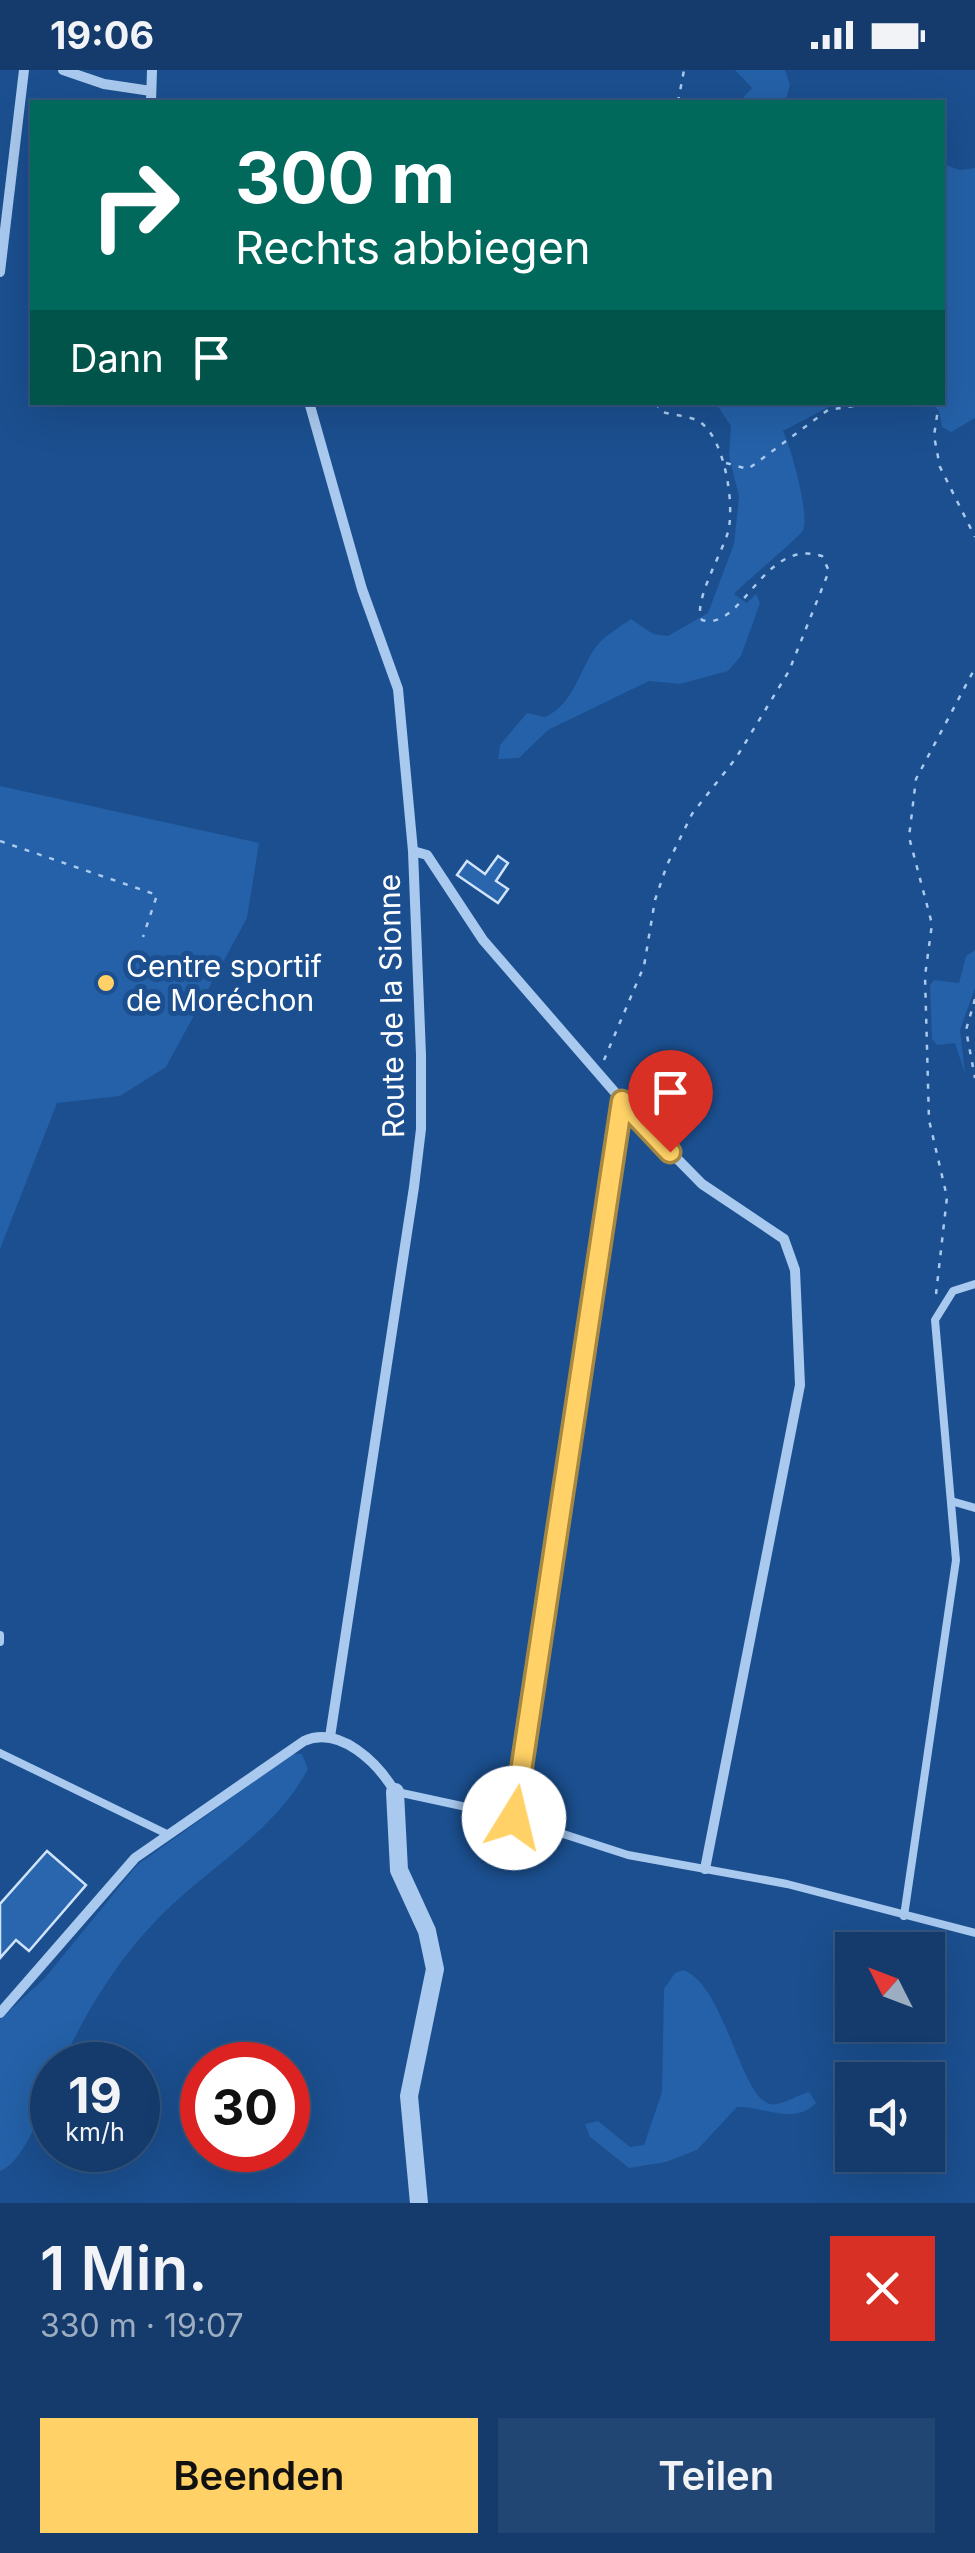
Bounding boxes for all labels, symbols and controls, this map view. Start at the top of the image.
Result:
text: 19:06 [50,12,154,58]
text: 300 m [235,135,455,220]
icon: right [70,140,200,270]
text: Rechts abbiegen [235,220,590,275]
icon: arrive [184,330,239,385]
text: Dann [70,335,164,381]
street label: Route de la Sionne [371,874,411,1138]
place label: Centre sportif de Moréchon [126,948,322,1018]
marker: Centre sportif de Moréchon [95,972,117,994]
pin [628,1050,713,1153]
icon: arrive [643,1065,698,1120]
position arrow [462,1766,566,1870]
north arrow [835,1932,945,2042]
map controls [835,1932,945,2172]
speed limit sign: 30 [180,2042,310,2172]
button: sound [835,2062,945,2172]
text: 19 [68,2065,122,2125]
text: km/h [65,2117,125,2147]
text: 1 Min. [40,2232,207,2304]
button: close [830,2236,935,2341]
text: 330 m · 19:07 [40,2306,244,2345]
button: Beenden [40,2418,478,2533]
button: Teilen [498,2418,935,2533]

